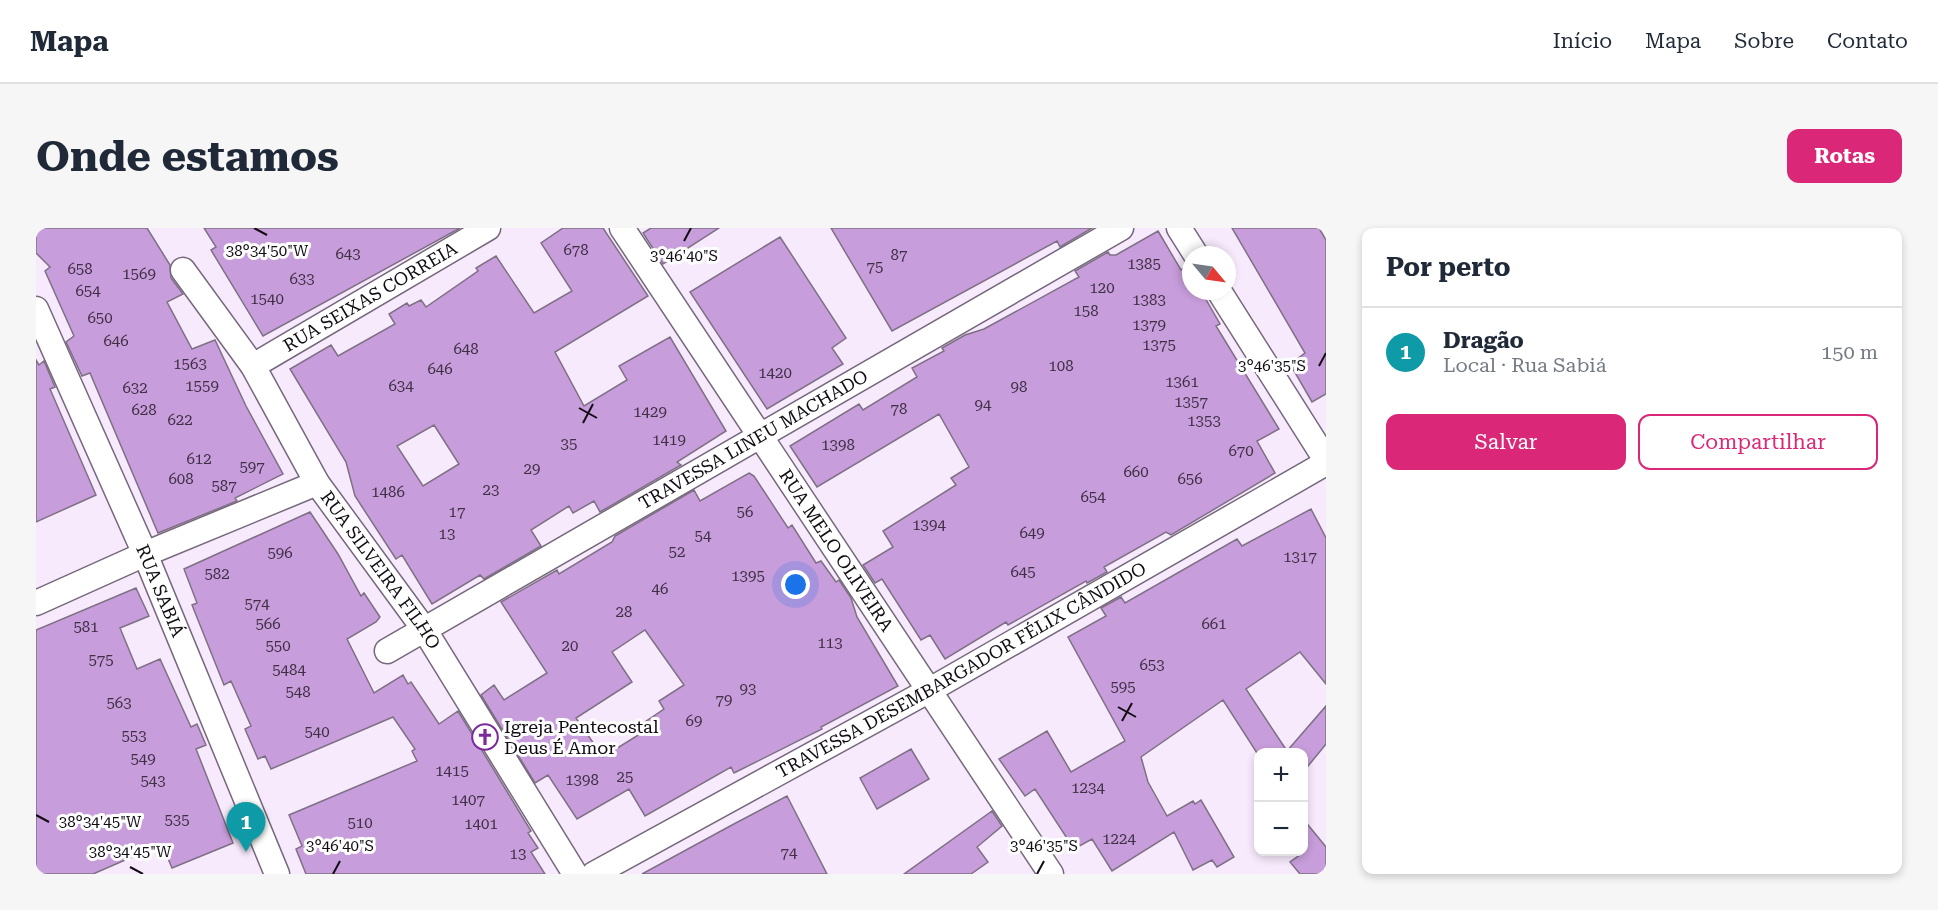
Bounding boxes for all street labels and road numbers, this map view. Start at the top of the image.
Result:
street label: RUA SEIXAS CORREIA [279,237,461,356]
street label: TRAVESSA LINEU MACHADO [635,365,871,514]
street label: RUA MELO OLIVEIRA [775,465,898,635]
street label: RUA SILVEIRA FILHO [316,487,445,653]
street label: RUA SABIÁ [132,541,189,640]
street label: TRAVESSA DESEMBARGADOR FÉLIX CÂNDIDO [772,557,1150,782]

